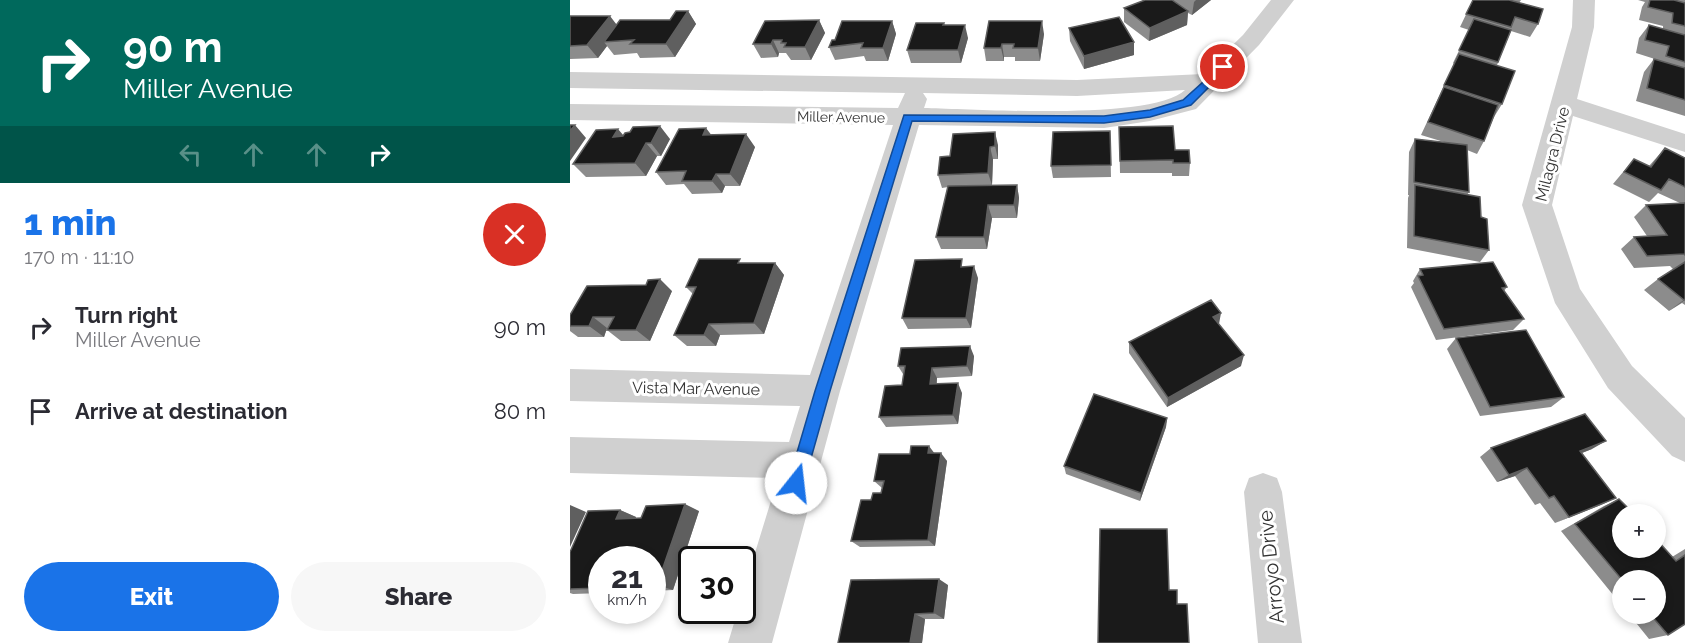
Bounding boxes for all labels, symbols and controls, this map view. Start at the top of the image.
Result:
text: 90 m [123,23,223,72]
icon: right [24,24,102,102]
pin [1197,41,1248,92]
icon: arrive [1206,50,1239,83]
text: Miller Avenue [123,73,293,104]
street label: Milagra Drive [1532,105,1573,204]
street label: Miller Avenue [797,108,885,126]
icon: left [174,138,207,171]
icon: ahead [237,138,270,171]
icon: ahead [300,138,333,171]
icon: right [363,138,396,171]
text: 1 min [24,201,116,243]
button: close [483,203,546,266]
text: 170 m · 11:10 [24,245,134,269]
text: Turn right [75,302,178,328]
icon: right [24,311,57,344]
text: 90 m [494,314,546,340]
text: Miller Avenue [75,328,201,352]
street label: Vista Mar Avenue [632,378,760,399]
icon: arrive [24,395,57,428]
text: Arrive at destination [75,398,288,424]
text: 80 m [494,398,546,424]
position arrow [764,451,828,515]
map controls [1612,504,1666,624]
button: + [1612,504,1666,558]
street label: Arroyo Drive [1253,509,1289,625]
speed limit sign: 30 [678,546,756,624]
text: 21 [611,560,643,595]
button: Exit [24,562,279,631]
button: Share [291,562,546,631]
button: − [1612,570,1666,624]
text: km/h [607,591,647,609]

